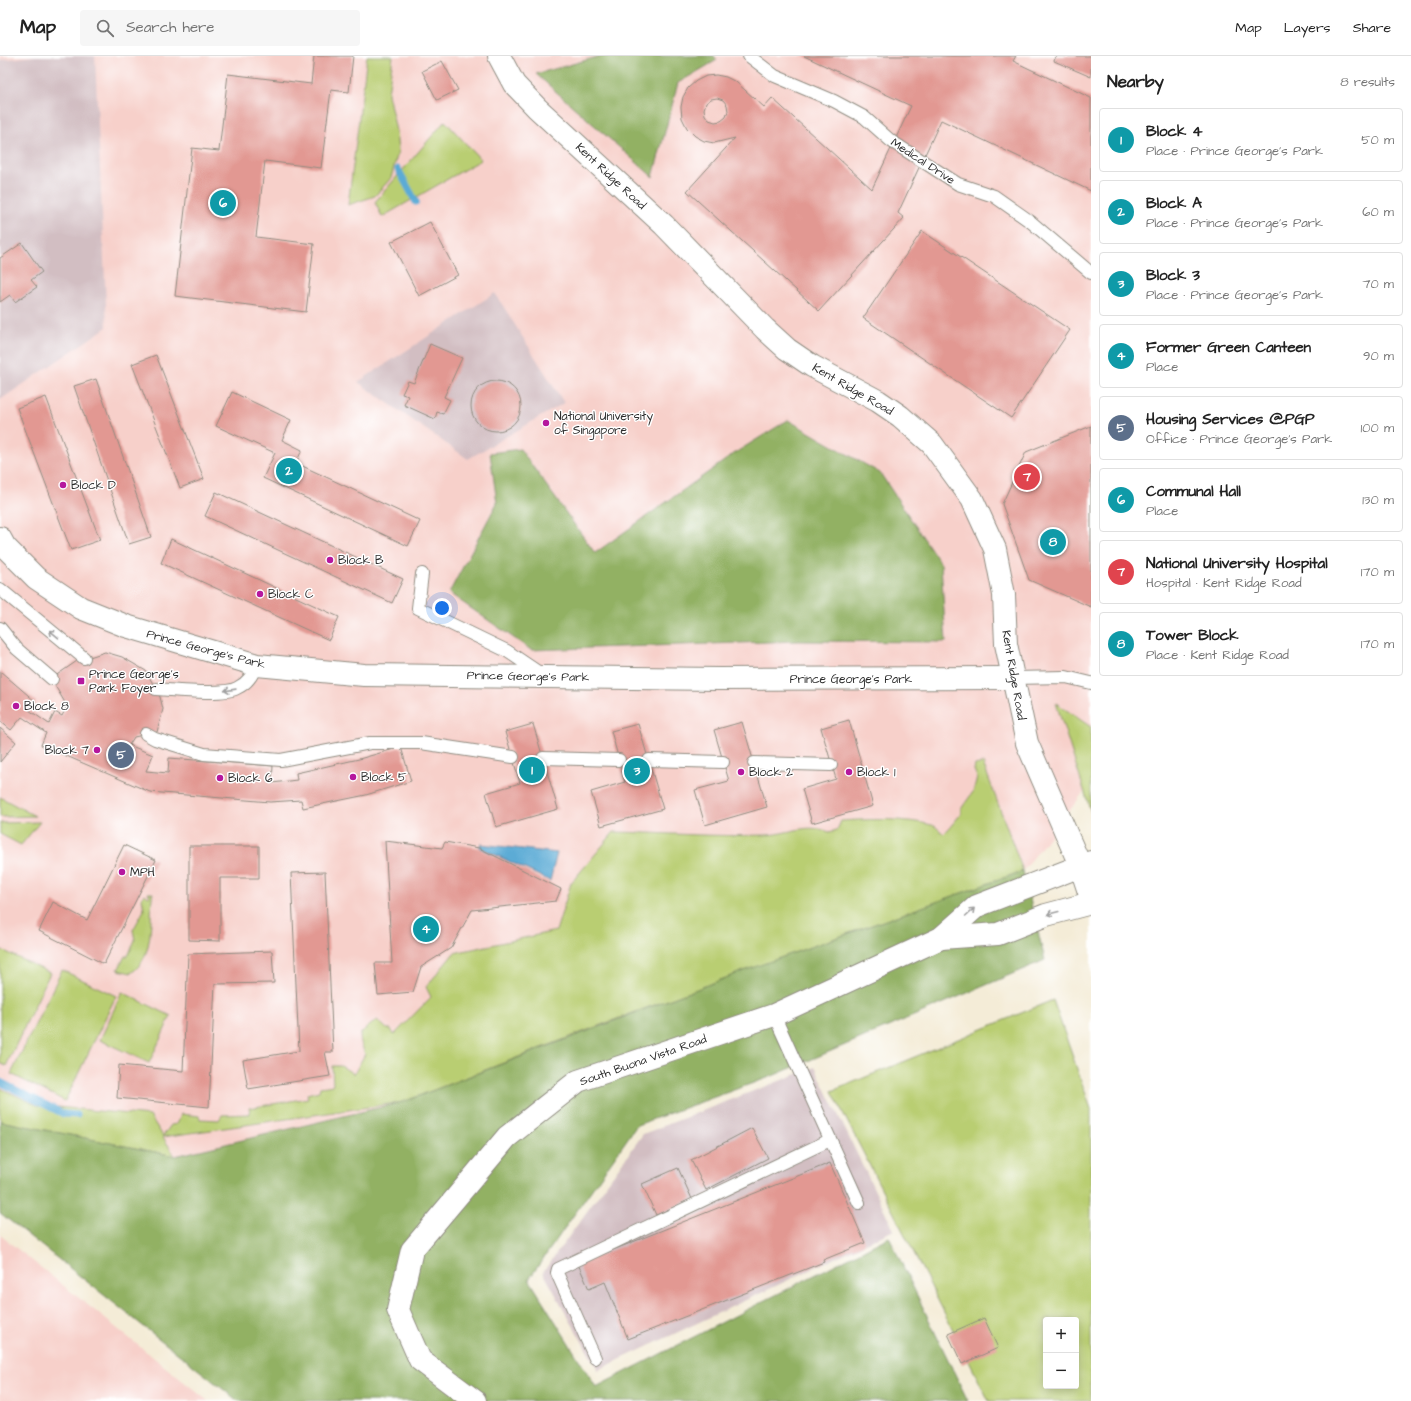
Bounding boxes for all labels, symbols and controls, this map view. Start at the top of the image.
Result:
search box [80,10,360,46]
text: Map [20,14,56,41]
icon: search [94,17,116,39]
text: Search here [126,17,215,38]
text: Map [1235,18,1262,38]
text: Layers [1284,18,1331,38]
text: Share [1353,18,1391,38]
text: Nearby [1107,70,1164,94]
text: 8 results [1340,73,1395,91]
text: Block 4 [1146,121,1202,142]
text: 1 [1120,131,1122,149]
text: 50 m [1361,131,1394,149]
street label: Medical Drive [887,134,959,189]
street label: Kent Ridge Road [571,139,650,214]
text: Place · Prince George's Park [1146,142,1323,160]
pin: 6 [210,188,236,218]
text: Block A [1146,193,1202,214]
text: 2 [1117,203,1125,221]
text: 60 m [1362,203,1394,221]
text: Place · Prince George's Park [1146,214,1323,232]
text: Block 3 [1146,265,1200,286]
text: 3 [1118,275,1124,293]
text: 70 m [1362,275,1394,293]
text: Place · Prince George's Park [1146,286,1323,304]
text: Former Green Canteen [1146,337,1311,358]
text: 4 [1117,347,1125,365]
text: 90 m [1363,347,1394,365]
text: Place [1146,358,1178,376]
street label: Kent Ridge Road [809,359,896,420]
place label: National University of Singapore [554,408,653,440]
text: Housing Services @PGP [1146,409,1315,430]
marker: National University of Singapore [541,418,551,428]
text: 5 [1116,419,1126,437]
text: 100 m [1361,419,1394,437]
text: Office · Prince George's Park [1146,430,1332,448]
pin: 2 [276,456,302,486]
pin: 7 [1014,462,1040,492]
place label: Block D [71,477,116,494]
marker: Block D [58,480,68,490]
text: Communal Hall [1146,481,1241,502]
text: 6 [1117,491,1125,509]
text: 130 m [1362,491,1394,509]
text: Place [1146,502,1178,520]
pin: 8 [1040,527,1066,557]
place label: Block B [338,552,384,569]
text: National University Hospital [1146,553,1328,574]
marker: Block B [325,555,335,565]
text: 7 [1117,563,1125,581]
text: 170 m [1361,563,1394,581]
text: Hospital · Kent Ridge Road [1146,574,1302,592]
place label: Block C [268,586,314,603]
marker: Block C [255,589,265,599]
your location [432,598,452,618]
street label: Prince George's Park [144,625,268,675]
text: Tower Block [1146,625,1238,646]
one-way arrow [49,629,59,638]
street label: Kent Ridge Road [996,629,1030,722]
text: 8 [1117,635,1125,653]
text: 170 m [1361,635,1394,653]
text: Place · Kent Ridge Road [1146,646,1289,664]
place label: Prince George's Park Foyer [89,666,179,698]
street label: Prince George's Park [467,667,590,687]
street label: Prince George's Park [790,671,913,689]
marker: Prince George's Park Foyer [76,676,86,686]
one-way arrow [224,686,237,694]
place label: Block 8 [24,698,69,715]
marker: Block 8 [11,701,21,711]
pin: 5 [108,740,134,770]
place label: Block 7 [45,742,90,759]
marker: Block 7 [92,745,102,755]
pin: 1 [519,755,545,785]
pin: 3 [624,756,650,786]
place label: Block 2 [749,764,793,781]
place label: Block 1 [857,764,896,781]
marker: Block 2 [736,767,746,777]
marker: Block 1 [844,767,854,777]
place label: Block 5 [361,769,407,786]
place label: Block 6 [228,770,273,787]
marker: Block 5 [348,772,358,782]
marker: Block 6 [215,773,225,783]
place label: MPH [130,864,155,881]
marker: MPH [117,867,127,877]
one-way arrow [965,907,975,917]
one-way arrow [1047,910,1060,918]
pin: 4 [413,914,439,944]
street label: South Buona Vista Road [577,1031,709,1090]
map controls [1043,1317,1079,1389]
button: + [1043,1317,1079,1353]
button: − [1043,1353,1079,1389]

